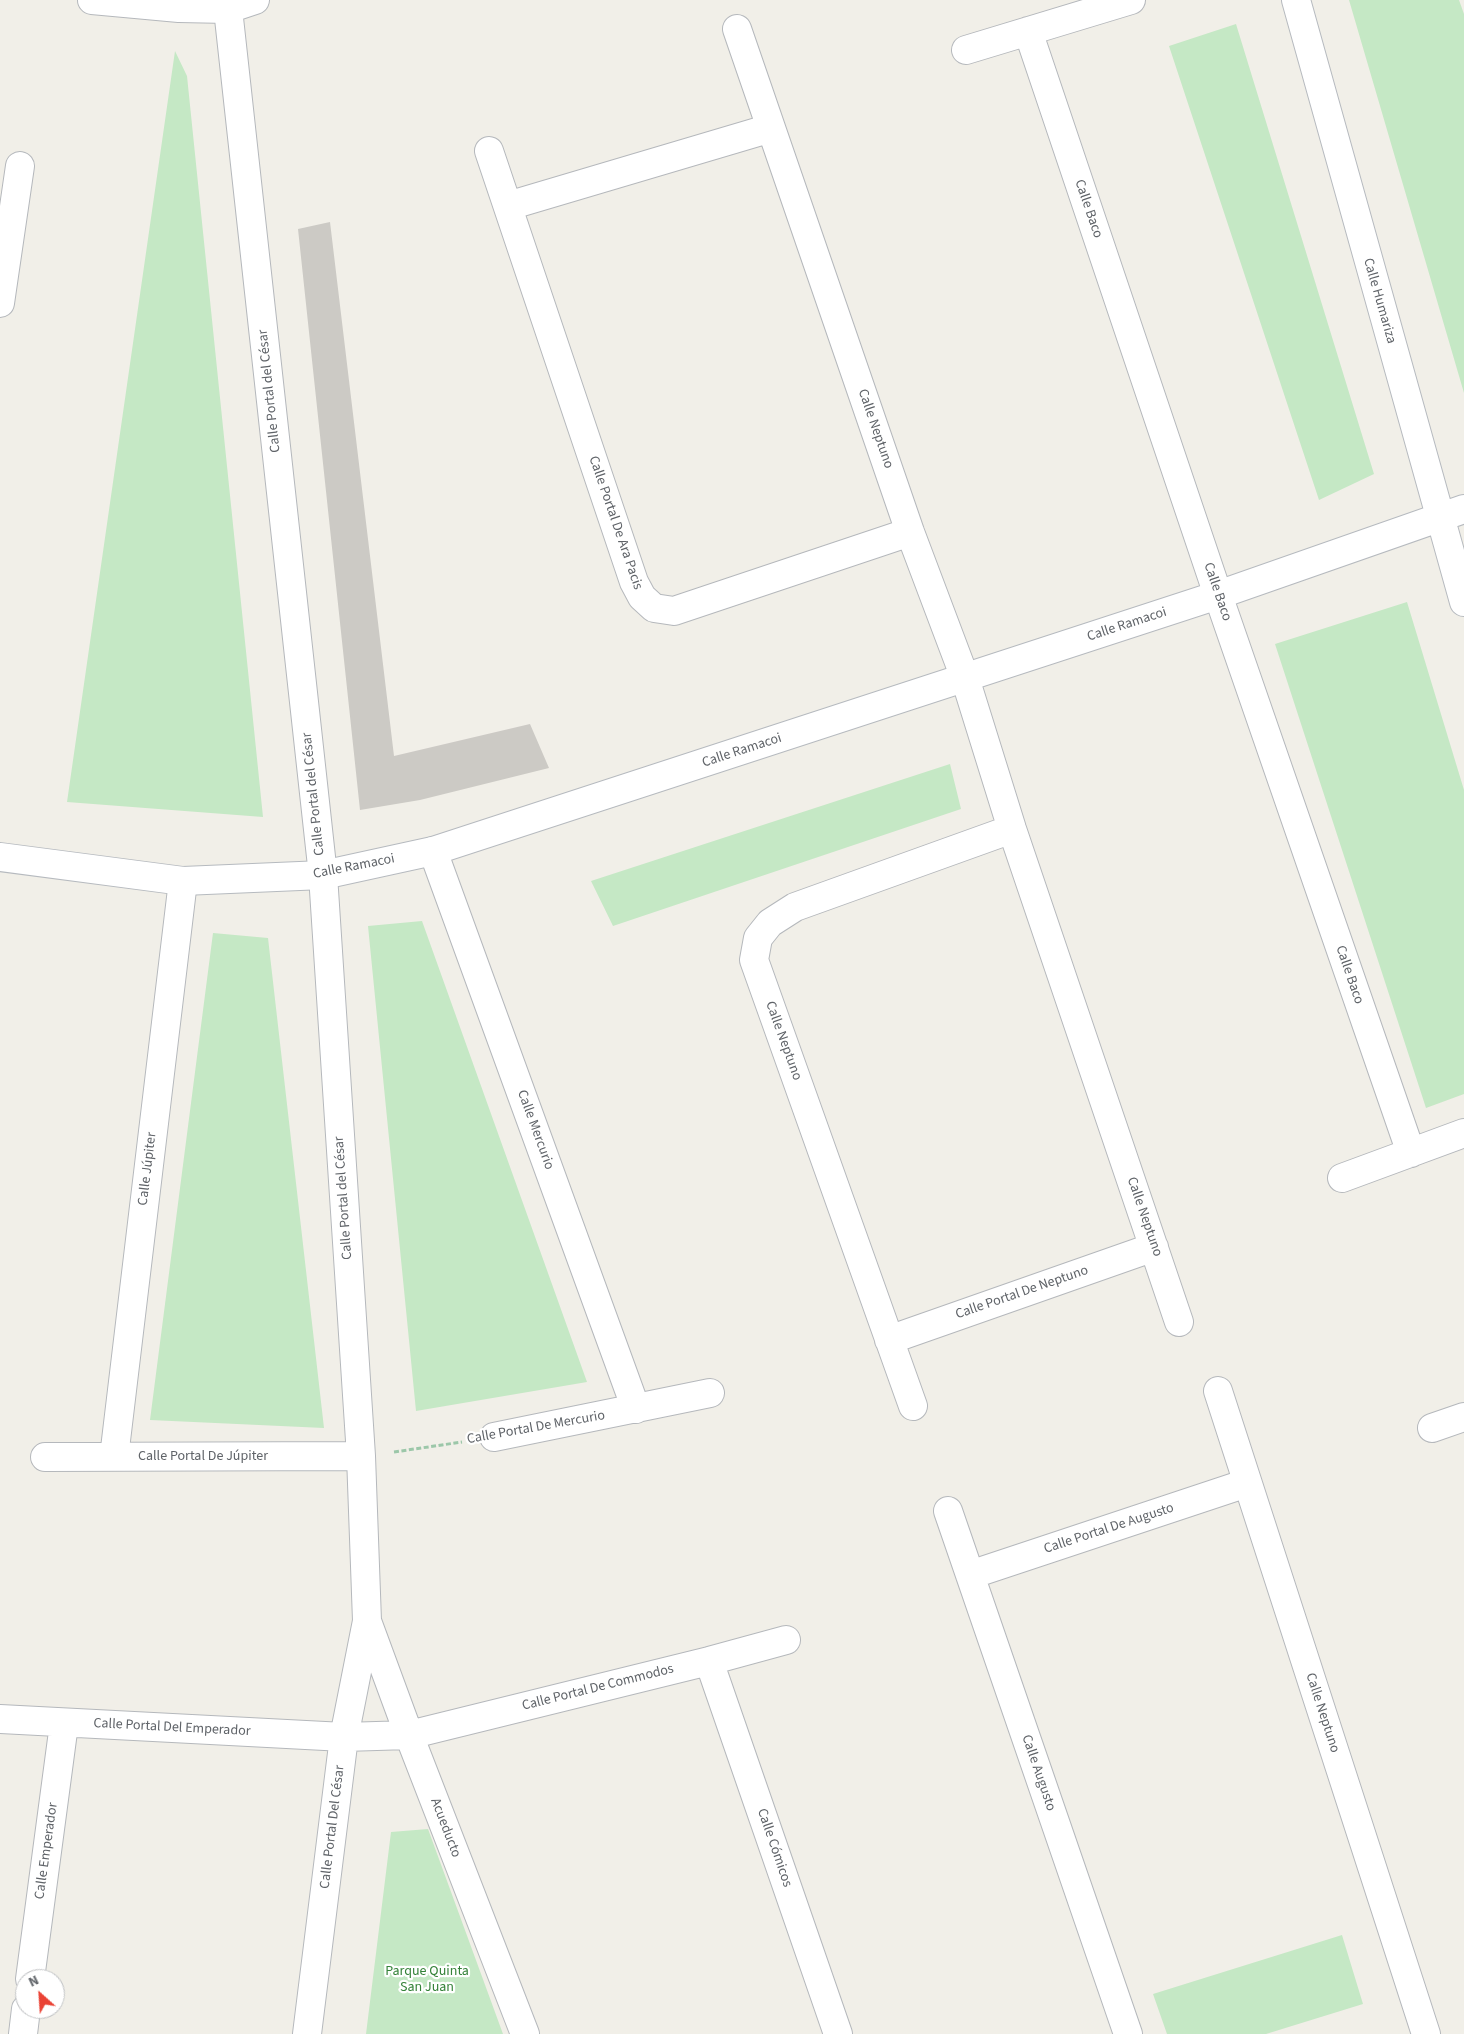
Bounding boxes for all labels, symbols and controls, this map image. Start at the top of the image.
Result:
street label: Calle Baco [1070,177,1106,241]
street label: Calle Humariza [1359,256,1399,346]
street label: Calle Portal del César [255,329,285,453]
street label: Calle Neptuno [854,387,896,471]
street label: Calle Portal De Ara Pacis [584,454,646,592]
street label: Calle Baco [1199,560,1235,624]
street label: Calle Ramacoi [1085,604,1169,646]
street label: Calle Ramacoi [700,730,784,772]
street label: Calle Portal del César [299,732,329,856]
street label: Calle Ramacoi [312,851,396,883]
street label: Calle Baco [1331,943,1367,1007]
street label: Calle Neptuno [761,999,805,1083]
street label: Calle Mercurio [513,1088,557,1172]
street label: Calle Júpiter [135,1131,161,1207]
street label: Calle Portal del César [331,1136,357,1260]
street label: Calle Neptuno [1123,1175,1165,1259]
street label: Calle Portal De Neptuno [953,1262,1091,1324]
street label: Calle Portal De Mercurio [466,1408,606,1448]
street label: Calle Portal De Júpiter [138,1449,268,1465]
street label: Calle Portal De Augusto [1042,1500,1176,1558]
street label: Calle Portal De Commodos [520,1661,676,1715]
street label: Calle Neptuno [1301,1671,1343,1755]
street label: Calle Portal Del Emperador [93,1715,251,1741]
street label: Calle Augusto [1017,1733,1059,1813]
street label: Calle Portal Del César [317,1764,349,1890]
street label: Acueducto [426,1796,464,1860]
street label: Calle Emperador [32,1802,62,1900]
street label: Calle Cómicos [753,1806,795,1890]
park label: Parque Quinta San Juan [385,1964,469,1996]
north arrow [15,1969,65,2019]
text: N [25,1970,42,1992]

